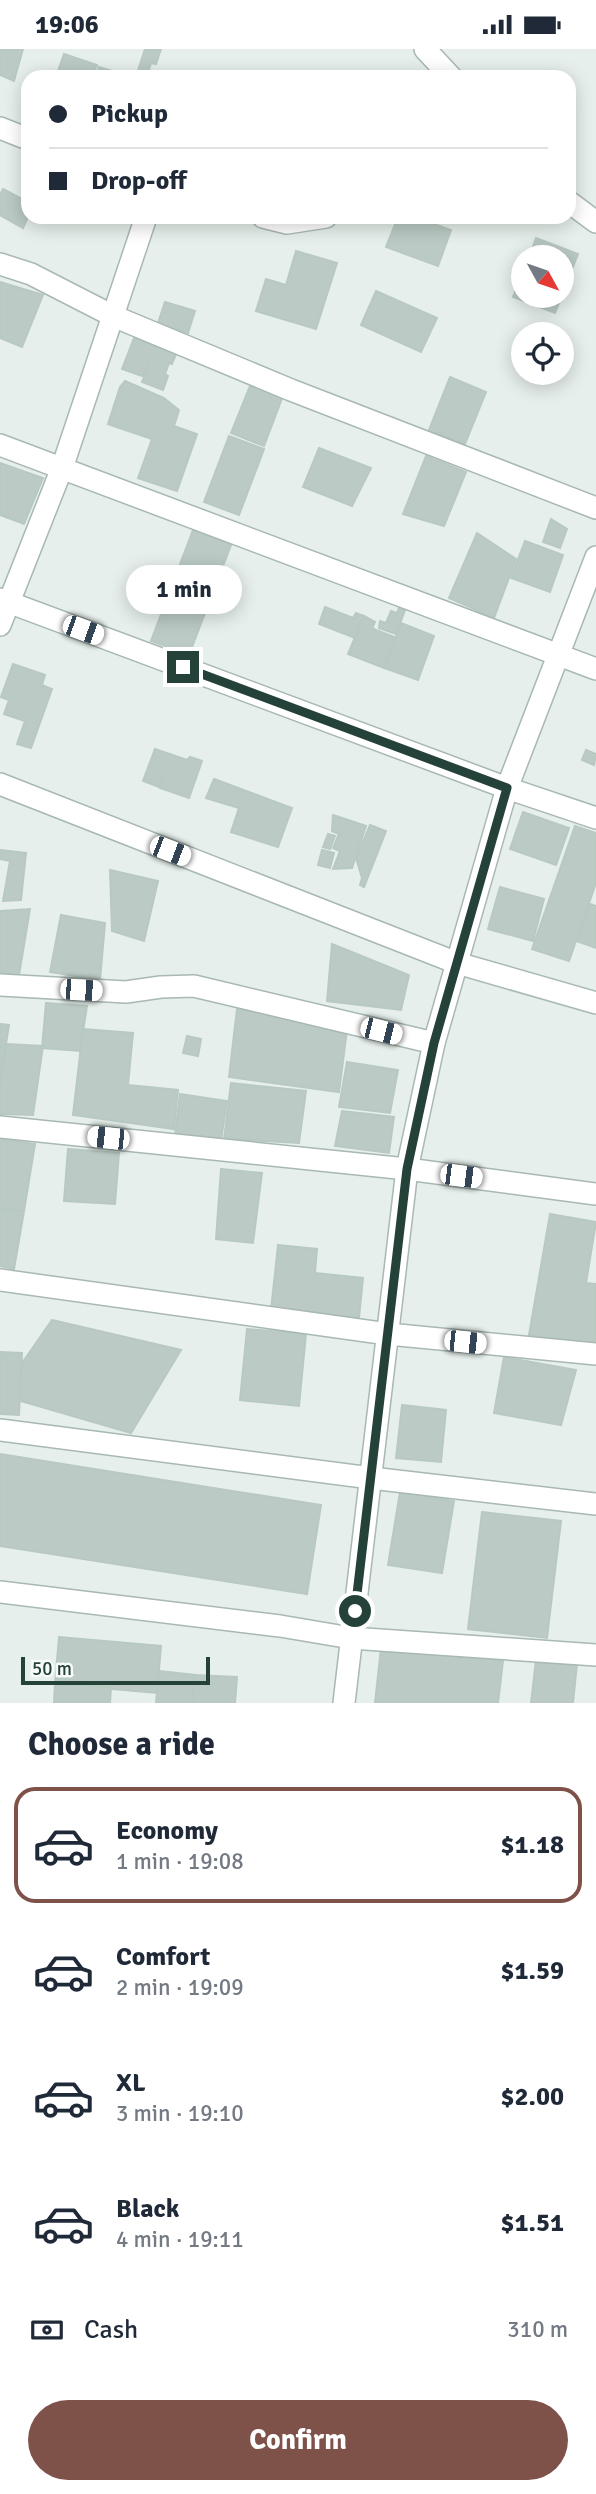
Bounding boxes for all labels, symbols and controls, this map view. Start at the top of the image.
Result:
text: 19:06 [35,9,99,41]
text: Pickup [91,98,168,130]
text: Drop-off [91,165,187,197]
north arrow [511,245,574,308]
map controls [511,245,574,385]
button: locate [511,322,574,385]
callout: 1 min [125,565,241,615]
text: 1 min [156,575,212,604]
car [60,613,107,647]
route end [167,651,199,683]
car [147,834,194,868]
car [60,978,103,1002]
car [359,1016,404,1046]
car [87,1125,130,1151]
car [439,1163,484,1189]
car [444,1329,487,1355]
route start [339,1595,371,1627]
scale bar [21,1654,210,1686]
text: 50 m [32,1657,72,1681]
text: Choose a ride [28,1725,215,1764]
icon: car [32,1814,95,1877]
text: Economy [116,1815,218,1847]
text: $1.18 [500,1829,564,1861]
text: 1 min · 19:08 [116,1847,244,1876]
icon: car [32,1940,95,2003]
text: Comfort [116,1941,210,1973]
text: $1.59 [500,1955,564,1987]
text: 2 min · 19:09 [116,1973,244,2002]
icon: car [32,2066,95,2129]
text: XL [116,2067,146,2099]
text: $2.00 [500,2081,564,2113]
text: 3 min · 19:10 [116,2099,244,2128]
icon: car [32,2192,95,2255]
text: Black [116,2193,179,2225]
text: $1.51 [500,2207,564,2239]
text: 4 min · 19:11 [116,2225,244,2254]
icon: cash [28,2311,66,2349]
text: Cash [84,2314,138,2346]
text: 310 m [507,2315,568,2344]
button: Confirm [28,2400,568,2480]

